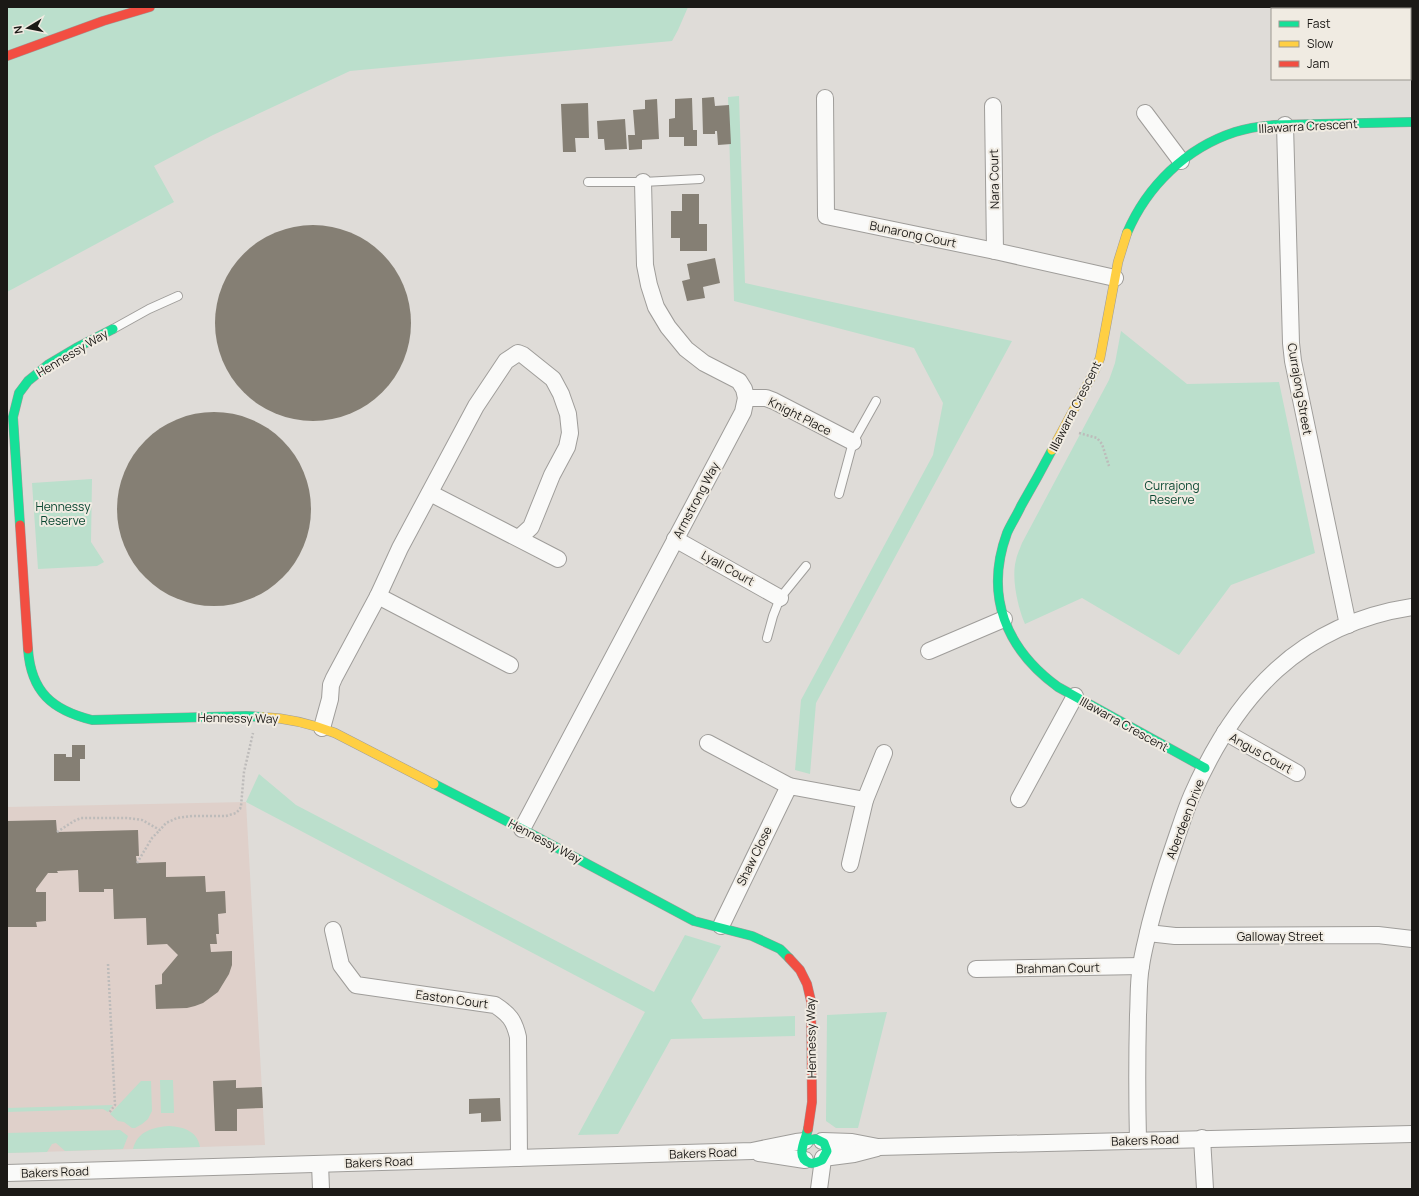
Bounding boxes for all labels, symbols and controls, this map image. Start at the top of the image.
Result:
north arrow [8,8,48,48]
legend [1271,8,1411,80]
text: Fast [1307,15,1331,32]
text: N [10,25,26,35]
text: Slow [1307,35,1333,52]
text: Jam [1307,55,1329,72]
street label: Illawarra Crescent [1258,115,1358,137]
street label: Nara Court [985,149,1003,209]
street label: Bunarong Court [868,217,958,252]
street label: Hennessy Way [33,325,112,381]
street label: Currajong Street [1284,342,1316,436]
street label: Illawarra Crescent [1045,358,1105,454]
street label: Knight Place [766,393,834,439]
street label: Armstrong Way [669,458,724,541]
park label: Currajong Reserve [1144,477,1200,508]
park label: Hennessy Reserve [36,498,91,529]
street label: Lyall Court [698,546,758,590]
street label: Illawarra Crescent [1077,693,1172,756]
street label: Hennessy Way [198,709,279,727]
street label: Angus Court [1226,729,1296,777]
street label: Aberdeen Drive [1162,777,1208,861]
street label: Hennessy Way [505,815,585,868]
street label: Shaw Close [732,823,776,889]
street label: Galloway Street [1237,928,1324,945]
street label: Brahman Court [1016,959,1100,977]
street label: Easton Court [415,986,489,1013]
street label: Hennessy Way [802,997,820,1078]
street label: Bakers Road [1111,1130,1179,1150]
street label: Bakers Road [669,1143,737,1163]
street label: Bakers Road [345,1152,413,1172]
street label: Bakers Road [21,1162,89,1182]

